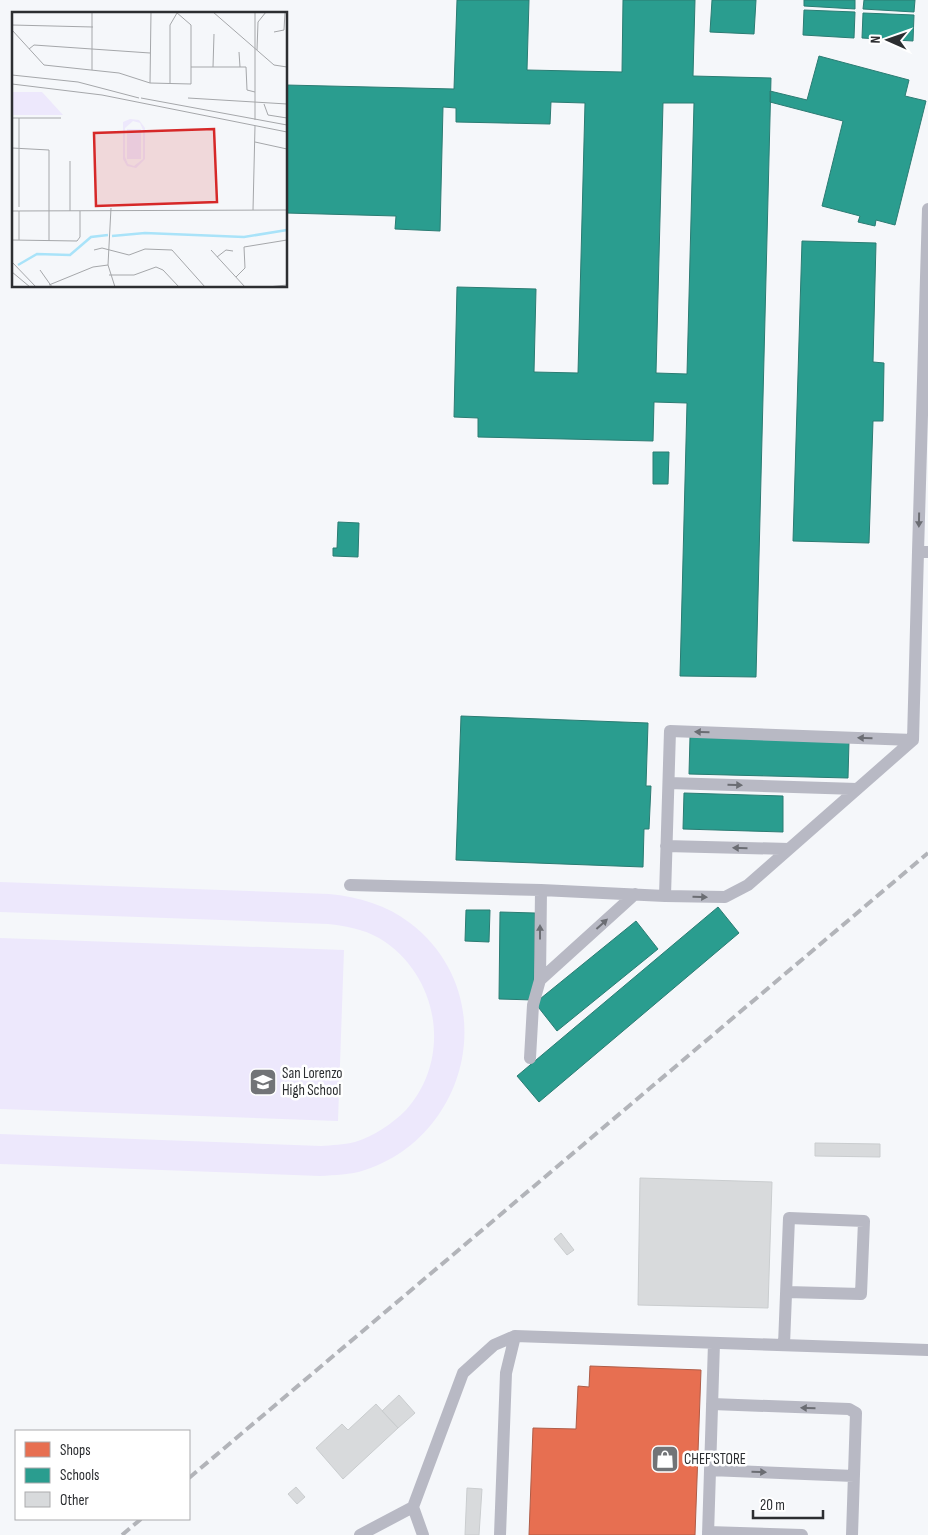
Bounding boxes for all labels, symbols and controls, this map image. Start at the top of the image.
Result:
inset map [12,12,288,288]
north arrow [863,15,913,65]
text: N [867,36,884,44]
one-way arrow [914,512,922,528]
one-way arrow [694,728,710,736]
one-way arrow [857,734,873,742]
one-way arrow [727,782,743,790]
one-way arrow [732,844,748,852]
one-way arrow [693,893,709,901]
one-way arrow [596,918,608,930]
one-way arrow [536,923,544,939]
place label: San Lorenzo High School [282,1064,343,1100]
school or university icon: San Lorenzo High School [248,1067,278,1097]
one-way arrow [800,1403,816,1411]
legend [15,1430,190,1520]
text: Shops [60,1441,91,1460]
shop icon: CHEF'STORE [650,1444,680,1474]
place label: CHEF'STORE [684,1450,746,1469]
text: Schools [60,1466,99,1485]
one-way arrow [751,1468,767,1476]
scale bar [753,1488,823,1520]
text: Other [60,1491,89,1510]
text: 20 m [760,1496,785,1515]

